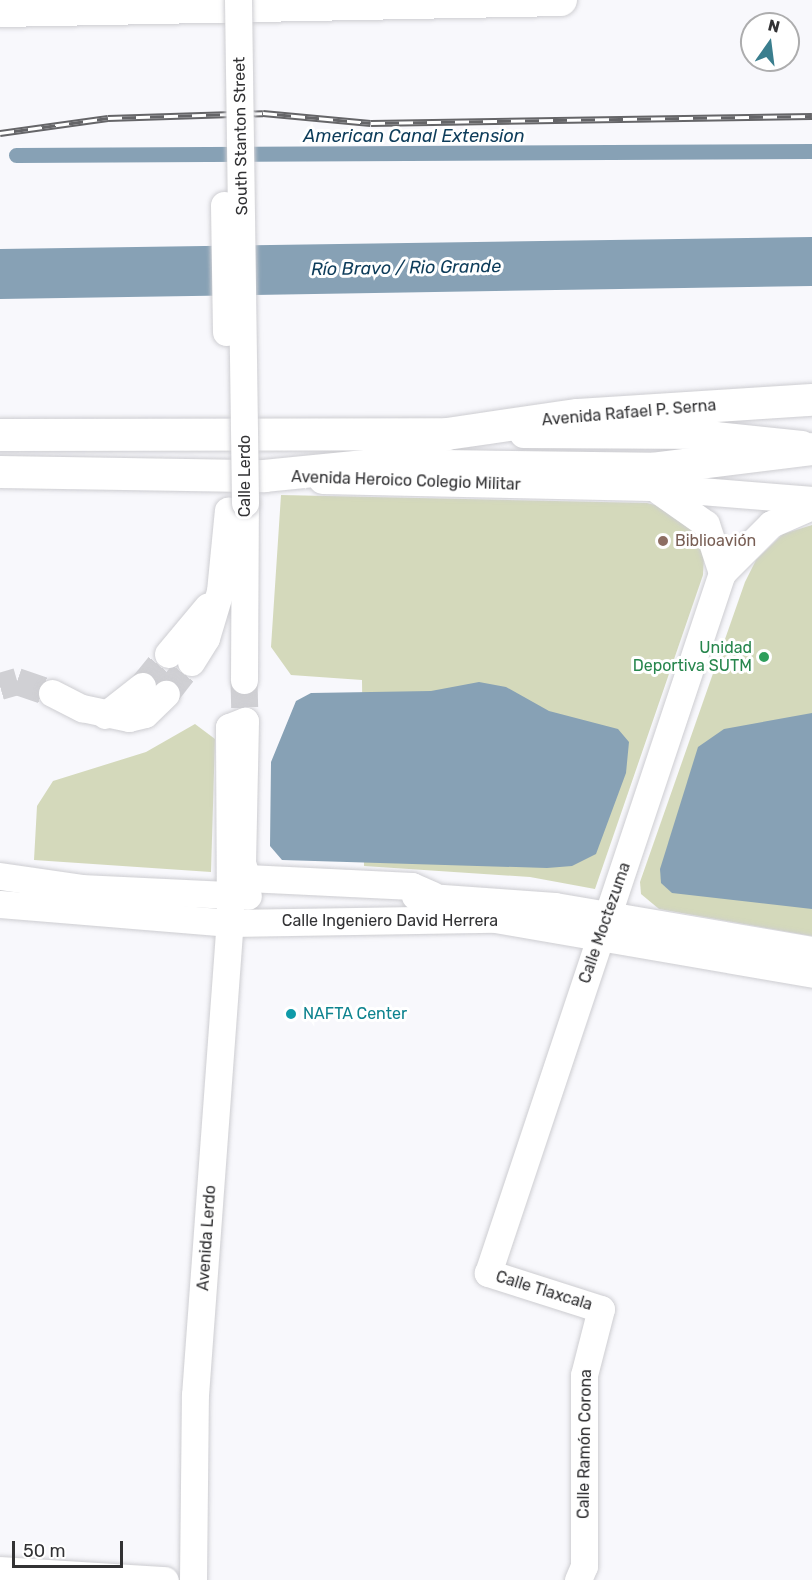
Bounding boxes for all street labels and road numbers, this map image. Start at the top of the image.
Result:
street label: South Stanton Street [230,57,252,215]
street label: Avenida Rafael P. Serna [541,396,717,430]
street label: Calle Lerdo [235,435,255,517]
street label: Avenida Heroico Colegio Militar [291,467,521,495]
street label: Calle Moctezuma [575,860,635,986]
street label: Calle Ingeniero David Herrera [282,911,498,931]
street label: Avenida Lerdo [194,1184,220,1292]
street label: Calle Tlaxcala [493,1267,595,1315]
street label: Calle Ramón Corona [574,1369,596,1519]

